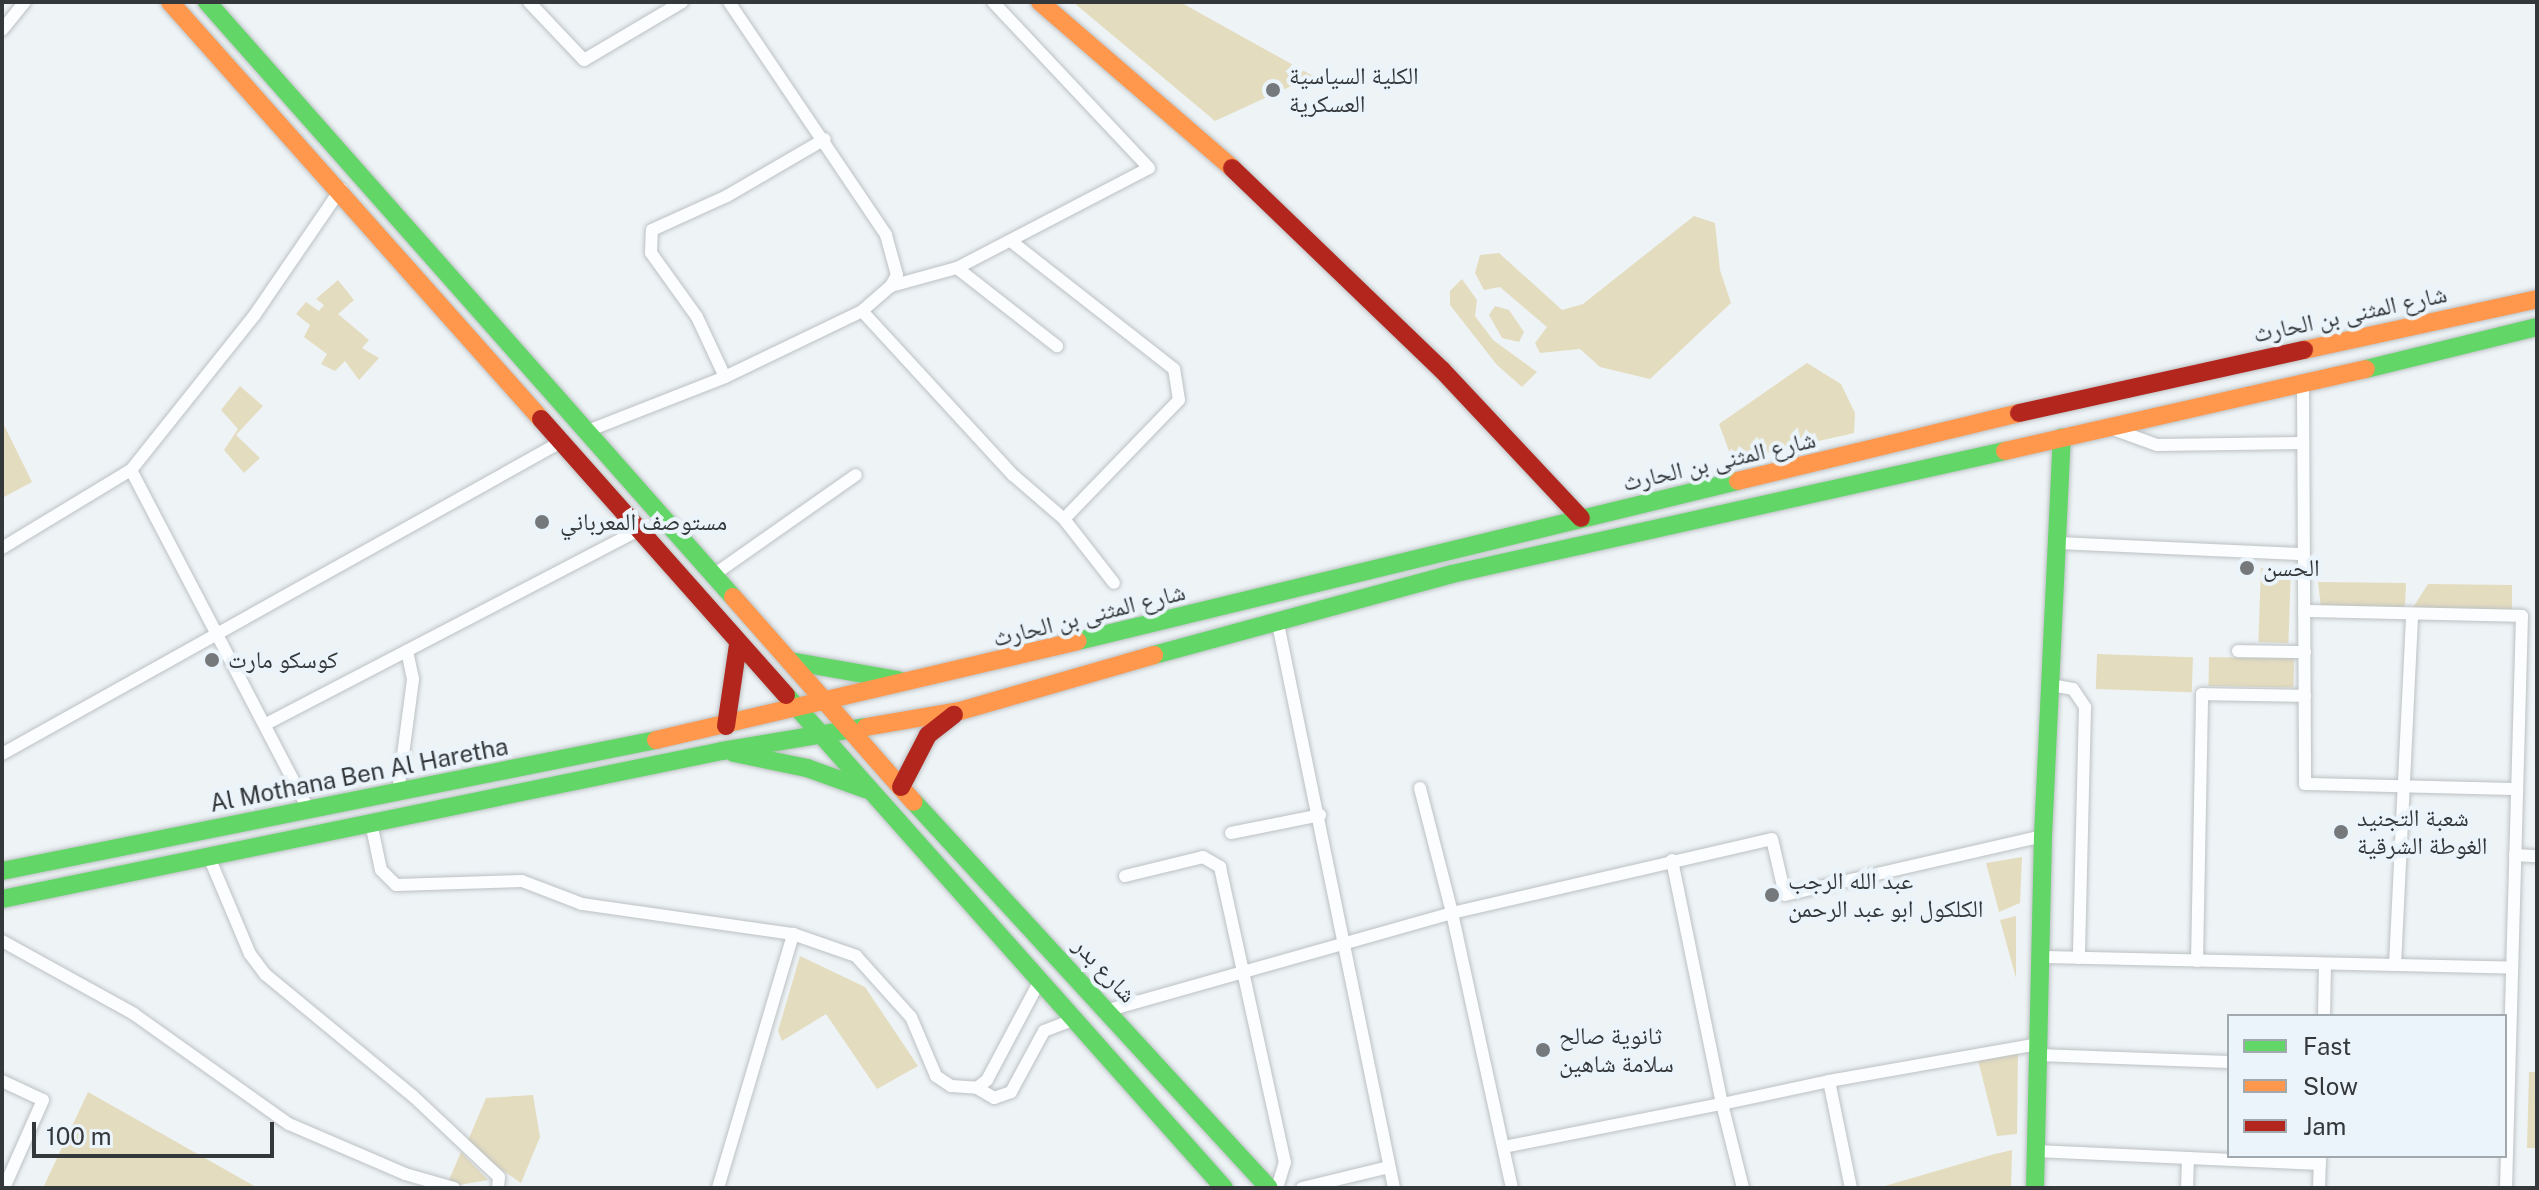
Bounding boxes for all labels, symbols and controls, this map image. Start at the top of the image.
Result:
place label: الكلية السياسية العسكرية [1289,62,1419,118]
marker: الكلية السياسية العسكرية [1264,81,1282,99]
street label: شارع المثنى بن الحارث [2251,279,2449,349]
street label: شارع المثنى بن الحارث [1620,425,1818,497]
place label: مستوصف المعرباني [560,508,727,536]
marker: مستوصف المعرباني [531,511,553,533]
place label: الحسن [2263,554,2320,582]
marker: الحسن [2238,559,2256,577]
street label: شارع المثنى بن الحارث [990,577,1188,653]
place label: كوسكو مارت [228,646,338,674]
marker: كوسكو مارت [203,651,221,669]
street label: Al Mothana Ben Al Haretha [207,732,511,818]
place label: شعبة التجنيد الغوطة الشرقية [2357,804,2487,860]
marker: شعبة التجنيد الغوطة الشرقية [2332,823,2350,841]
place label: عبد الله الرجب الكلكول ابو عبد الرحمن [1788,867,1983,923]
marker: عبد الله الرجب الكلكول ابو عبد الرحمن [1763,886,1781,904]
street label: شارع بدر [1068,931,1142,1009]
legend [2227,1014,2507,1158]
place label: ثانوية صالح سلامة شاهين [1559,1022,1674,1078]
text: Fast [2303,1032,2351,1060]
marker: ثانوية صالح سلامة شاهين [1534,1041,1552,1059]
text: Slow [2303,1072,2358,1100]
scale bar [36,1106,278,1156]
text: Jam [2303,1112,2346,1140]
text: 100 m [46,1122,112,1150]

